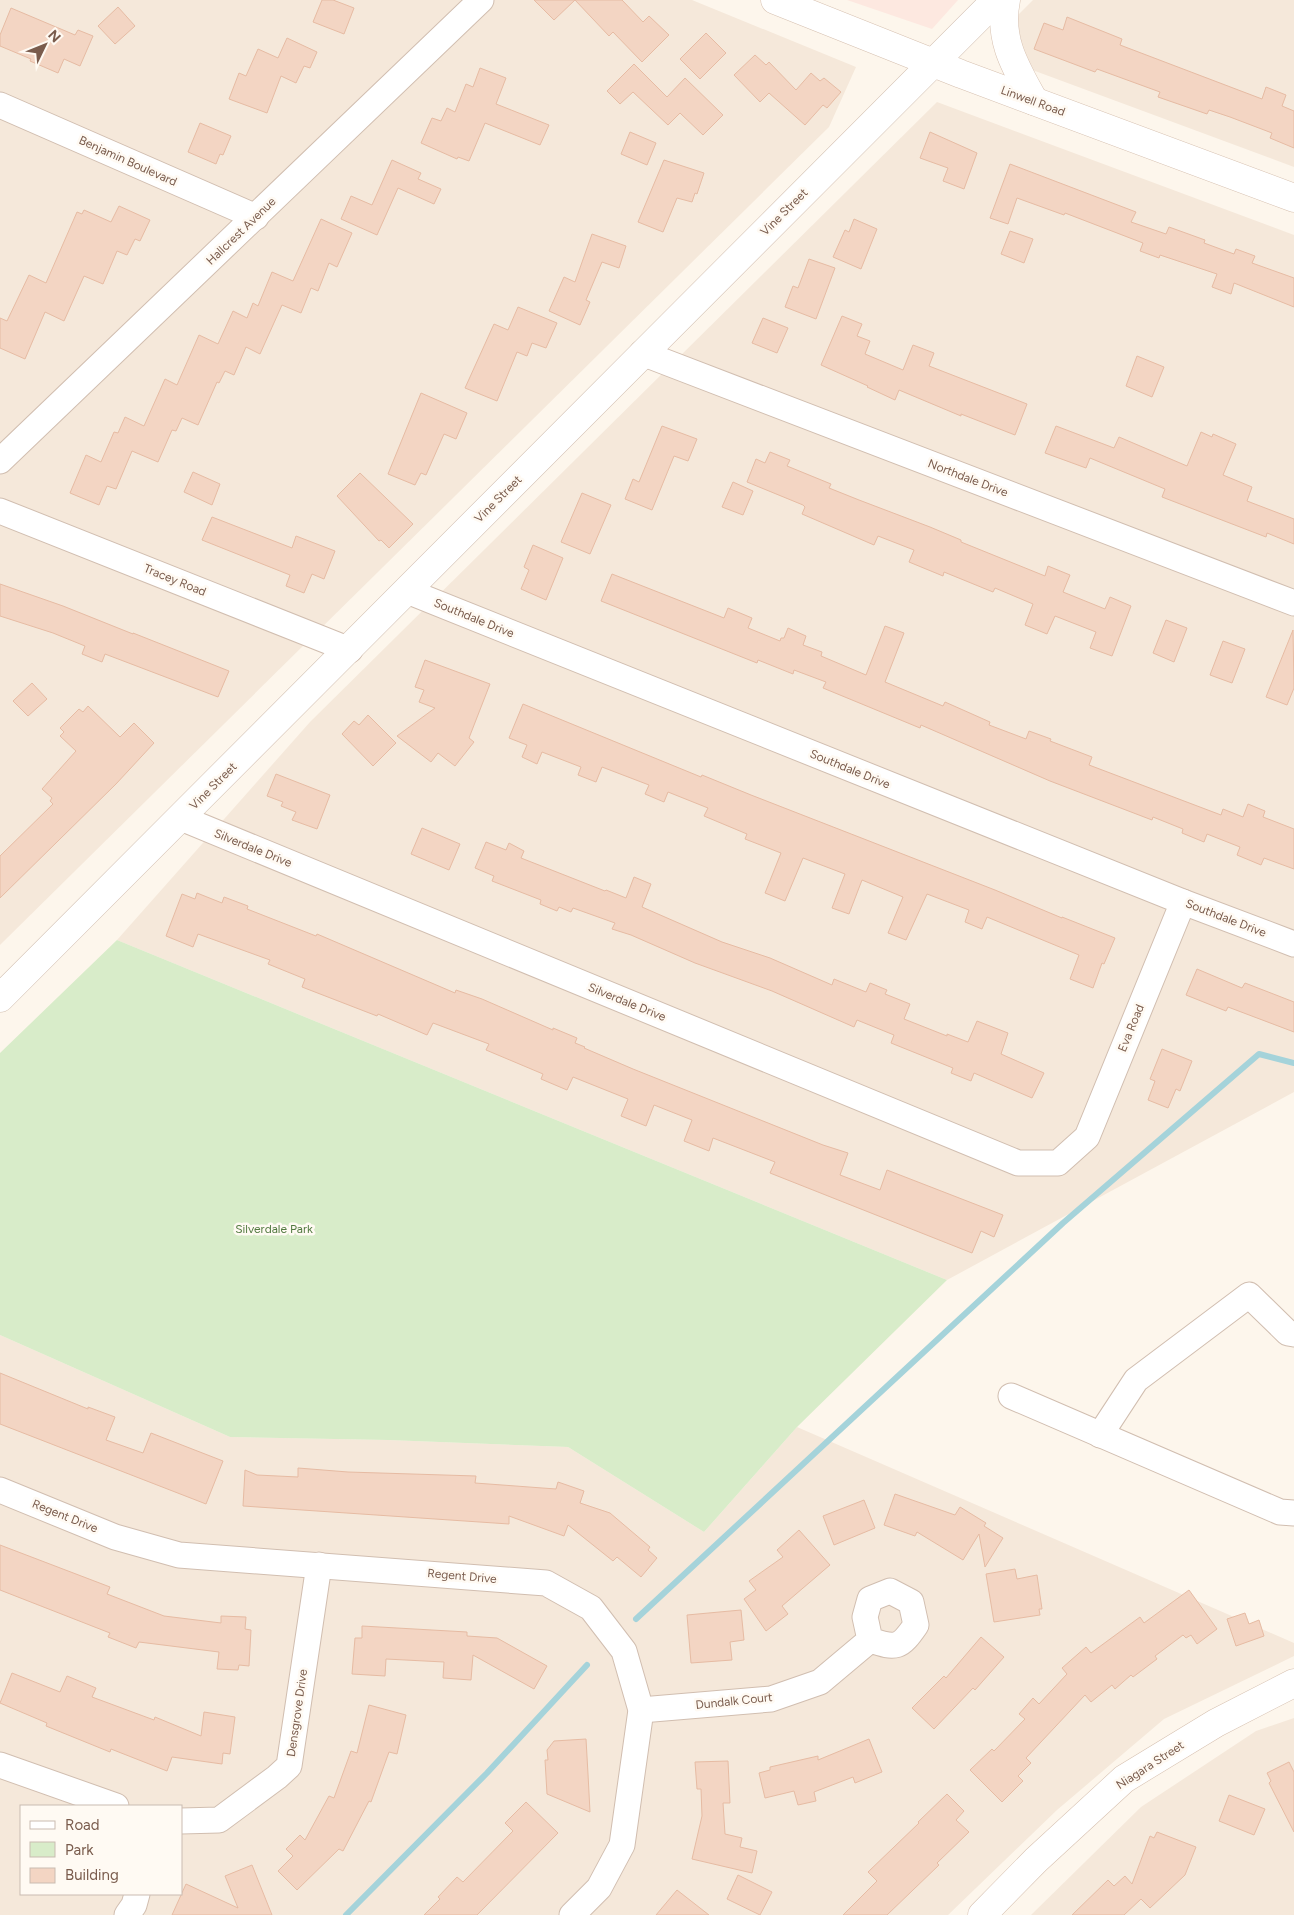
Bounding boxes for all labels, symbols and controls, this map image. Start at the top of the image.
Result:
north arrow [20,20,70,70]
text: N [44,27,64,46]
street label: Linwell Road [999,83,1067,119]
street label: Benjamin Boulevard [77,133,179,189]
street label: Vine Street [758,185,811,238]
street label: Hallcrest Avenue [203,194,279,268]
street label: Northdale Drive [926,456,1010,500]
street label: Vine Street [472,472,525,525]
street label: Tracey Road [142,561,208,599]
street label: Southdale Drive [432,596,517,641]
street label: Southdale Drive [808,747,893,792]
street label: Vine Street [187,759,240,812]
street label: Silverdale Drive [212,826,294,870]
street label: Southdale Drive [1184,896,1269,940]
street label: Silverdale Drive [586,980,668,1024]
street label: Eva Road [1115,1002,1147,1054]
park label: Silverdale Park [235,1222,313,1236]
street label: Regent Drive [30,1496,100,1536]
street label: Regent Drive [427,1566,498,1586]
street label: Densgrove Drive [284,1668,310,1758]
street label: Dundalk Court [695,1690,774,1712]
street label: Niagara Street [1113,1738,1187,1792]
legend [20,1805,182,1895]
text: Road [65,1816,100,1834]
text: Park [65,1841,94,1859]
text: Building [65,1866,119,1884]

